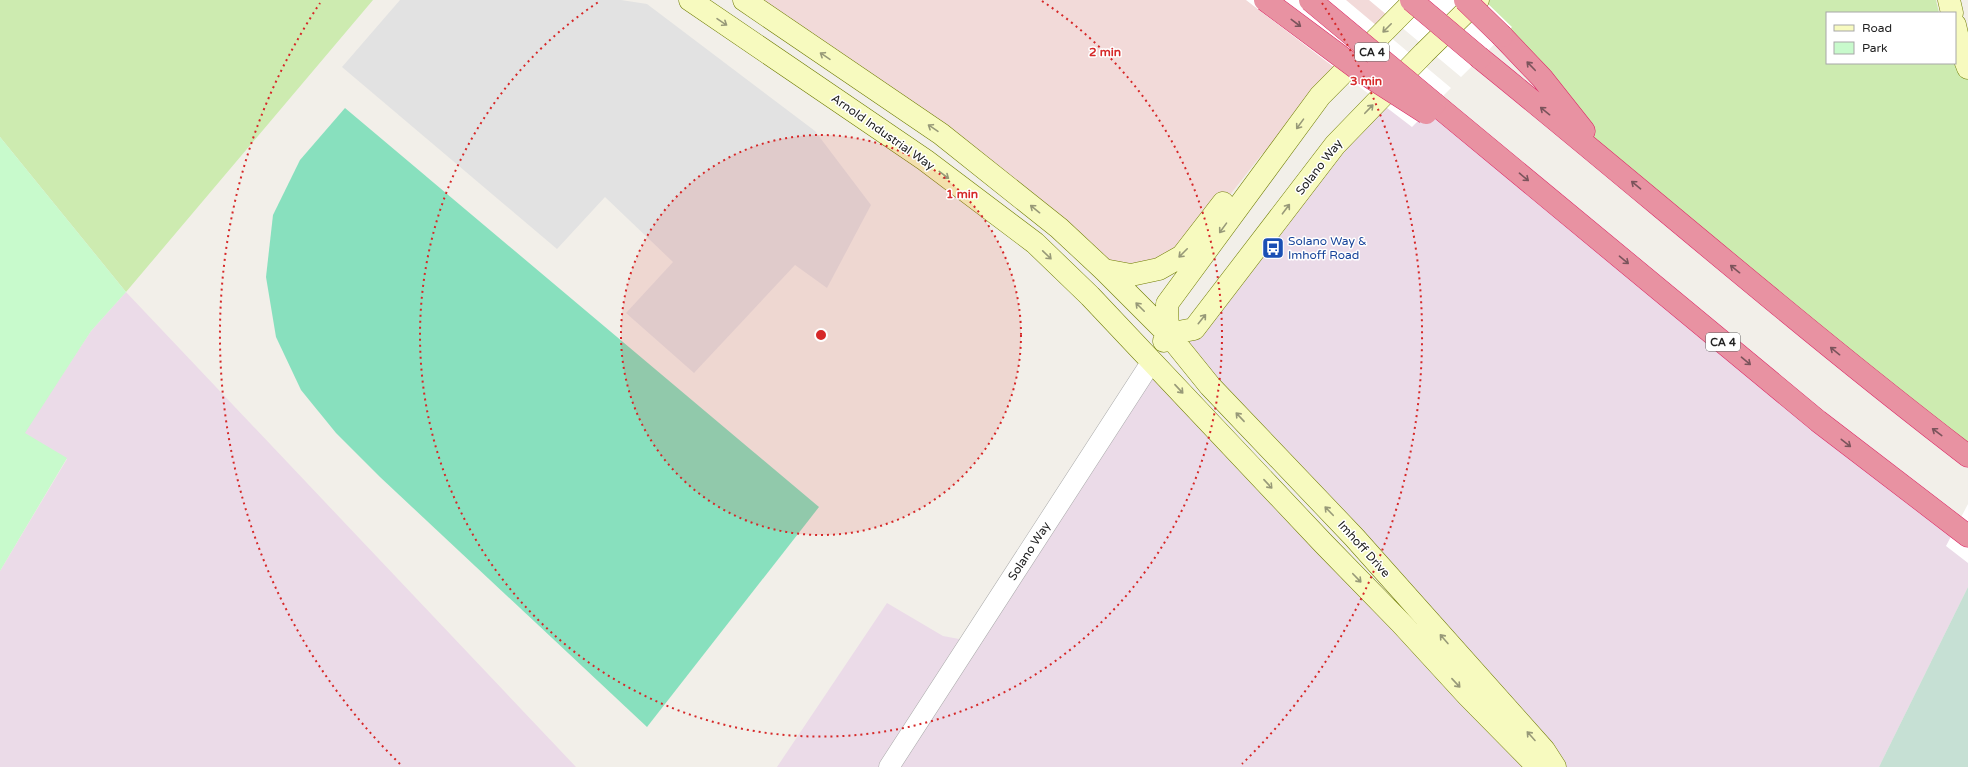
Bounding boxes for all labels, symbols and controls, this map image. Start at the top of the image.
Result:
legend [1826,12,1956,64]
one-way arrow [716,18,727,26]
one-way arrow [1290,19,1301,27]
text: Road [1862,21,1892,35]
one-way arrow [1382,23,1392,32]
text: Park [1862,41,1888,55]
road number: CA 4 [1355,43,1389,61]
text: 2 min [1089,45,1121,59]
one-way arrow [819,51,831,59]
one-way arrow [1526,61,1536,71]
text: 3 min [1350,74,1382,88]
street label: Arnold Industrial Way [829,91,938,173]
one-way arrow [1364,104,1374,114]
one-way arrow [1540,106,1551,115]
one-way arrow [1296,118,1304,129]
one-way arrow [928,124,939,132]
street label: Solano Way [1293,136,1345,198]
one-way arrow [939,171,950,179]
one-way arrow [1518,173,1529,181]
one-way arrow [1630,180,1641,189]
text: 1 min [946,187,978,201]
one-way arrow [1282,204,1290,215]
one-way arrow [1029,205,1040,213]
one-way arrow [1219,223,1227,234]
place label: Solano Way & Imhoff Road [1288,234,1367,262]
bus stop icon: Solano Way & Imhoff Road [1260,235,1286,261]
one-way arrow [1178,248,1188,258]
one-way arrow [1042,250,1052,259]
one-way arrow [1619,255,1629,264]
one-way arrow [1730,264,1740,273]
one-way arrow [1136,302,1145,312]
one-way arrow [1197,314,1206,325]
centre of rings [814,328,828,342]
road number: CA 4 [1706,333,1740,351]
one-way arrow [1830,347,1841,356]
one-way arrow [1740,356,1751,365]
one-way arrow [1174,384,1183,395]
one-way arrow [1235,412,1244,423]
one-way arrow [1932,428,1943,437]
one-way arrow [1841,439,1852,447]
one-way arrow [1263,479,1273,489]
one-way arrow [1325,506,1334,516]
street label: Imhoff Drive [1335,518,1393,580]
street label: Solano Way [1005,519,1053,583]
one-way arrow [1352,573,1362,583]
one-way arrow [1440,634,1449,644]
one-way arrow [1451,678,1461,688]
one-way arrow [1526,731,1536,741]

